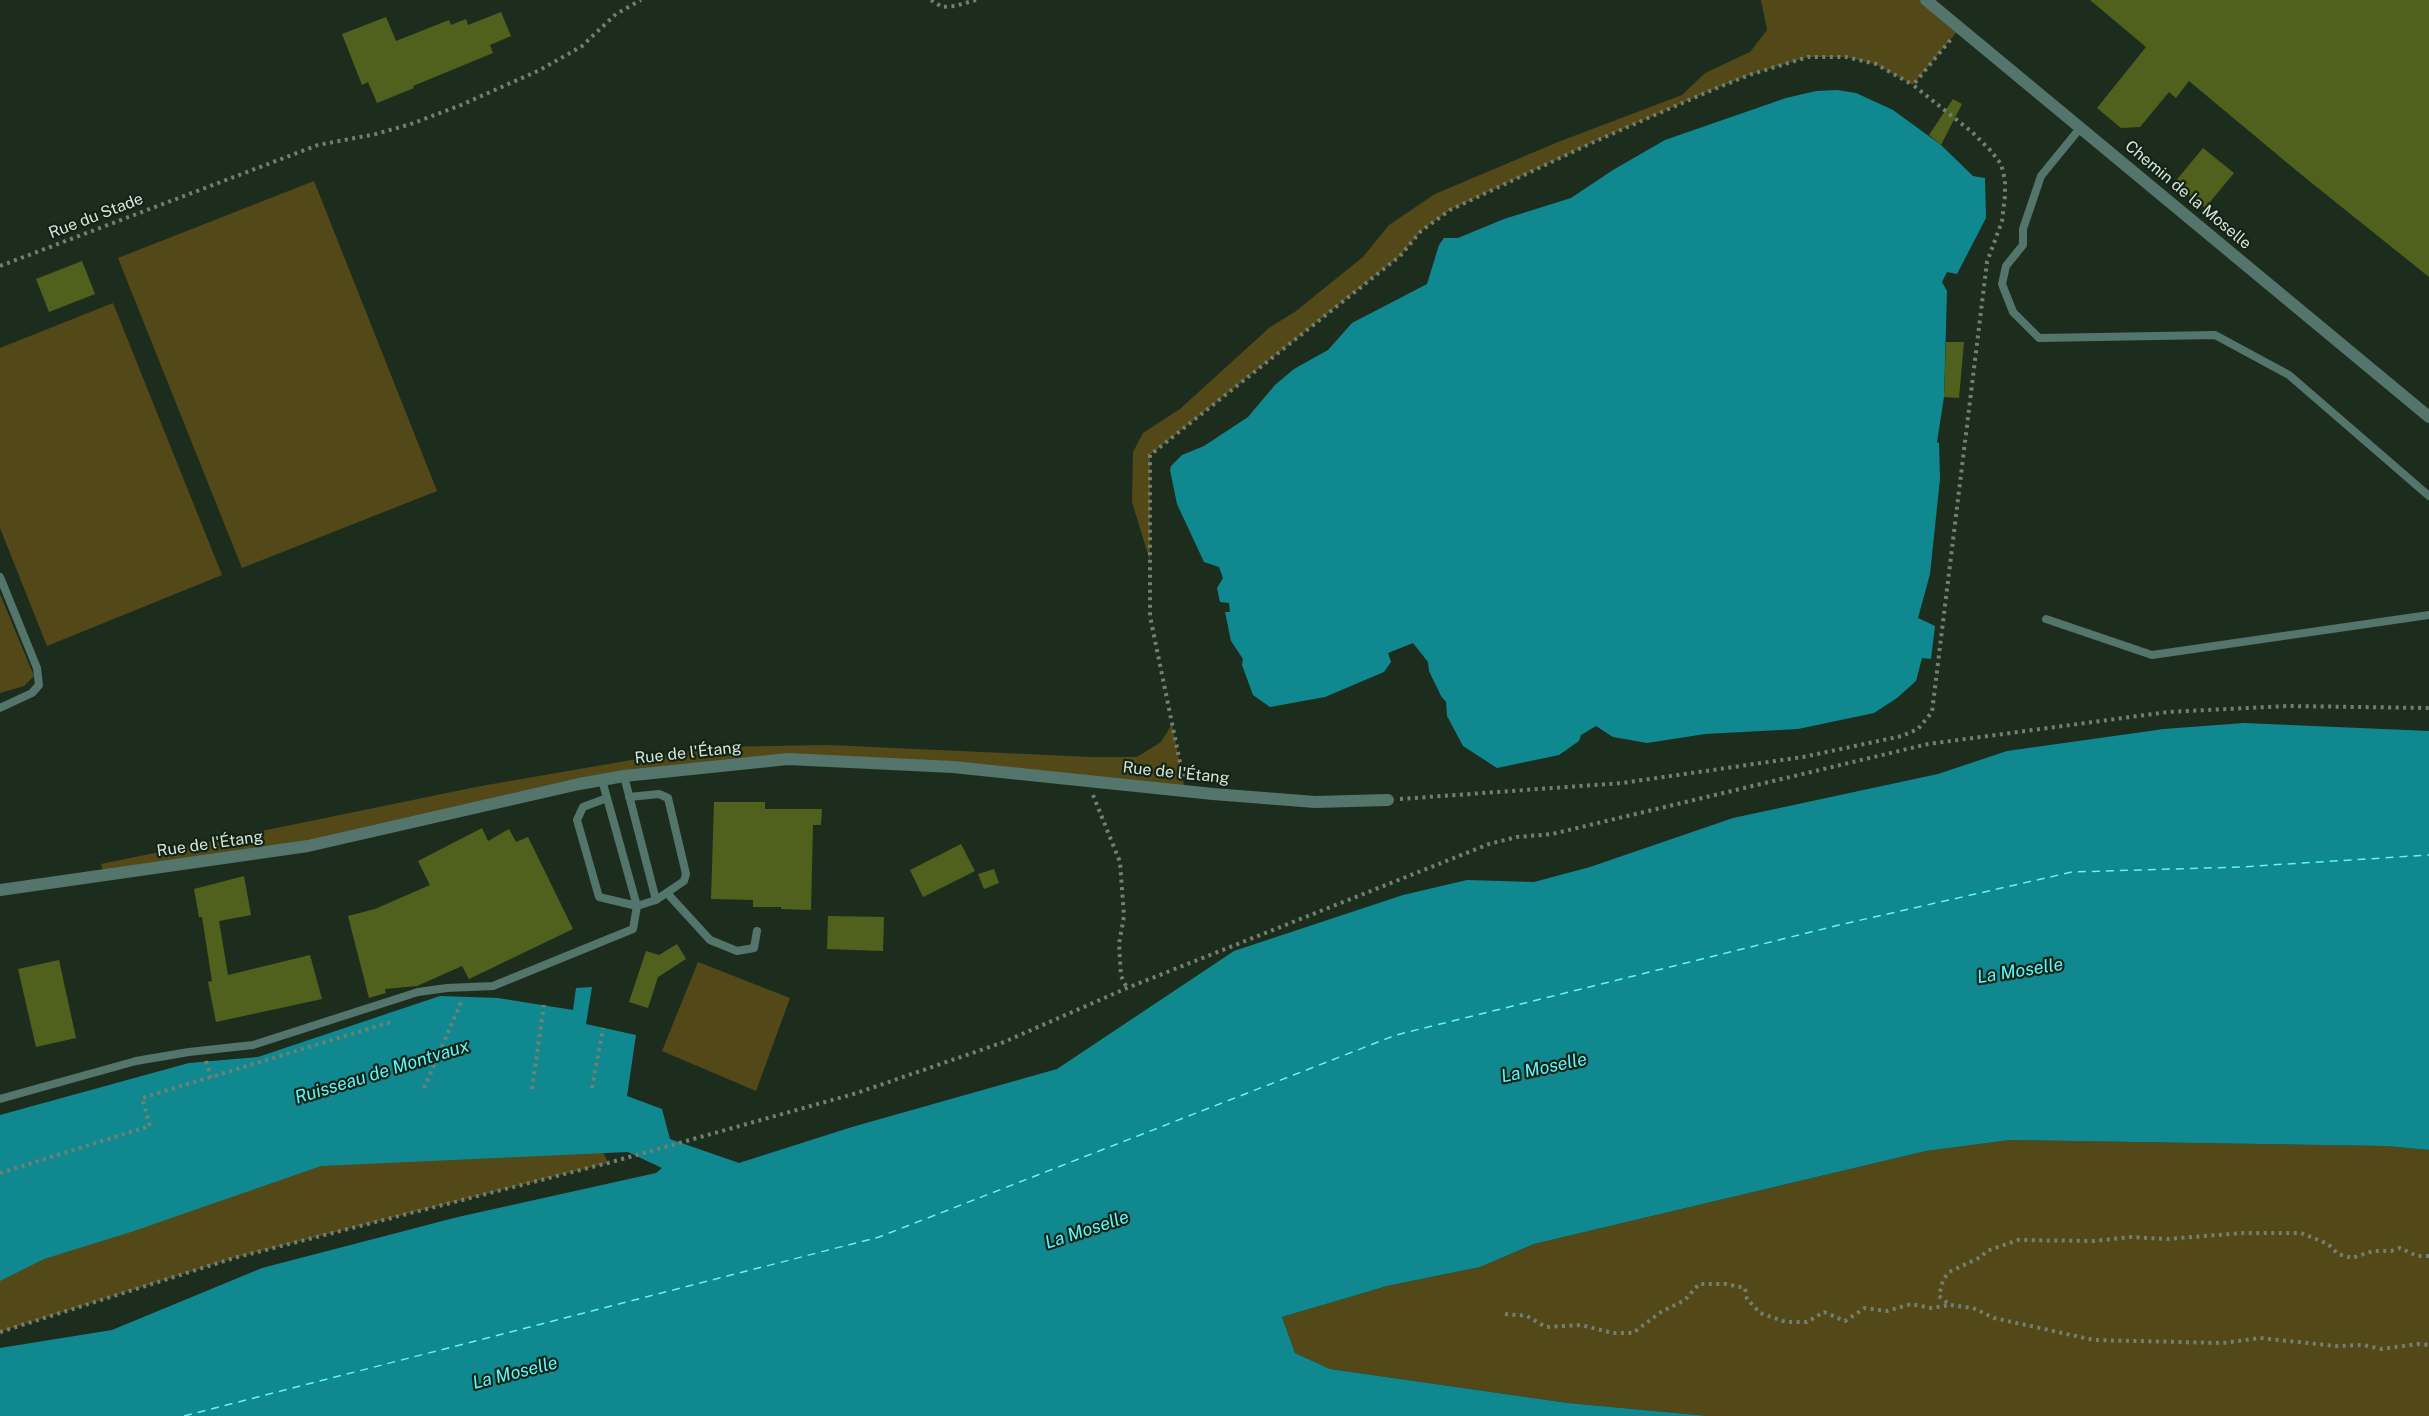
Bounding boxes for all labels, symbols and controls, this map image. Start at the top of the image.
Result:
street label: Chemin de la Moselle [2121,137,2255,253]
street label: Rue du Stade [46,189,146,243]
street label: Rue de l'Étang [634,738,742,768]
street label: Rue de l'Étang [1122,758,1230,788]
street label: Rue de l'Étang [156,827,264,861]
water label: La Moselle [1975,954,2065,988]
water label: Ruisseau de Montvaux [292,1035,472,1109]
water label: La Moselle [1499,1048,1589,1088]
water label: La Moselle [1042,1206,1132,1254]
water label: La Moselle [470,1352,560,1394]

